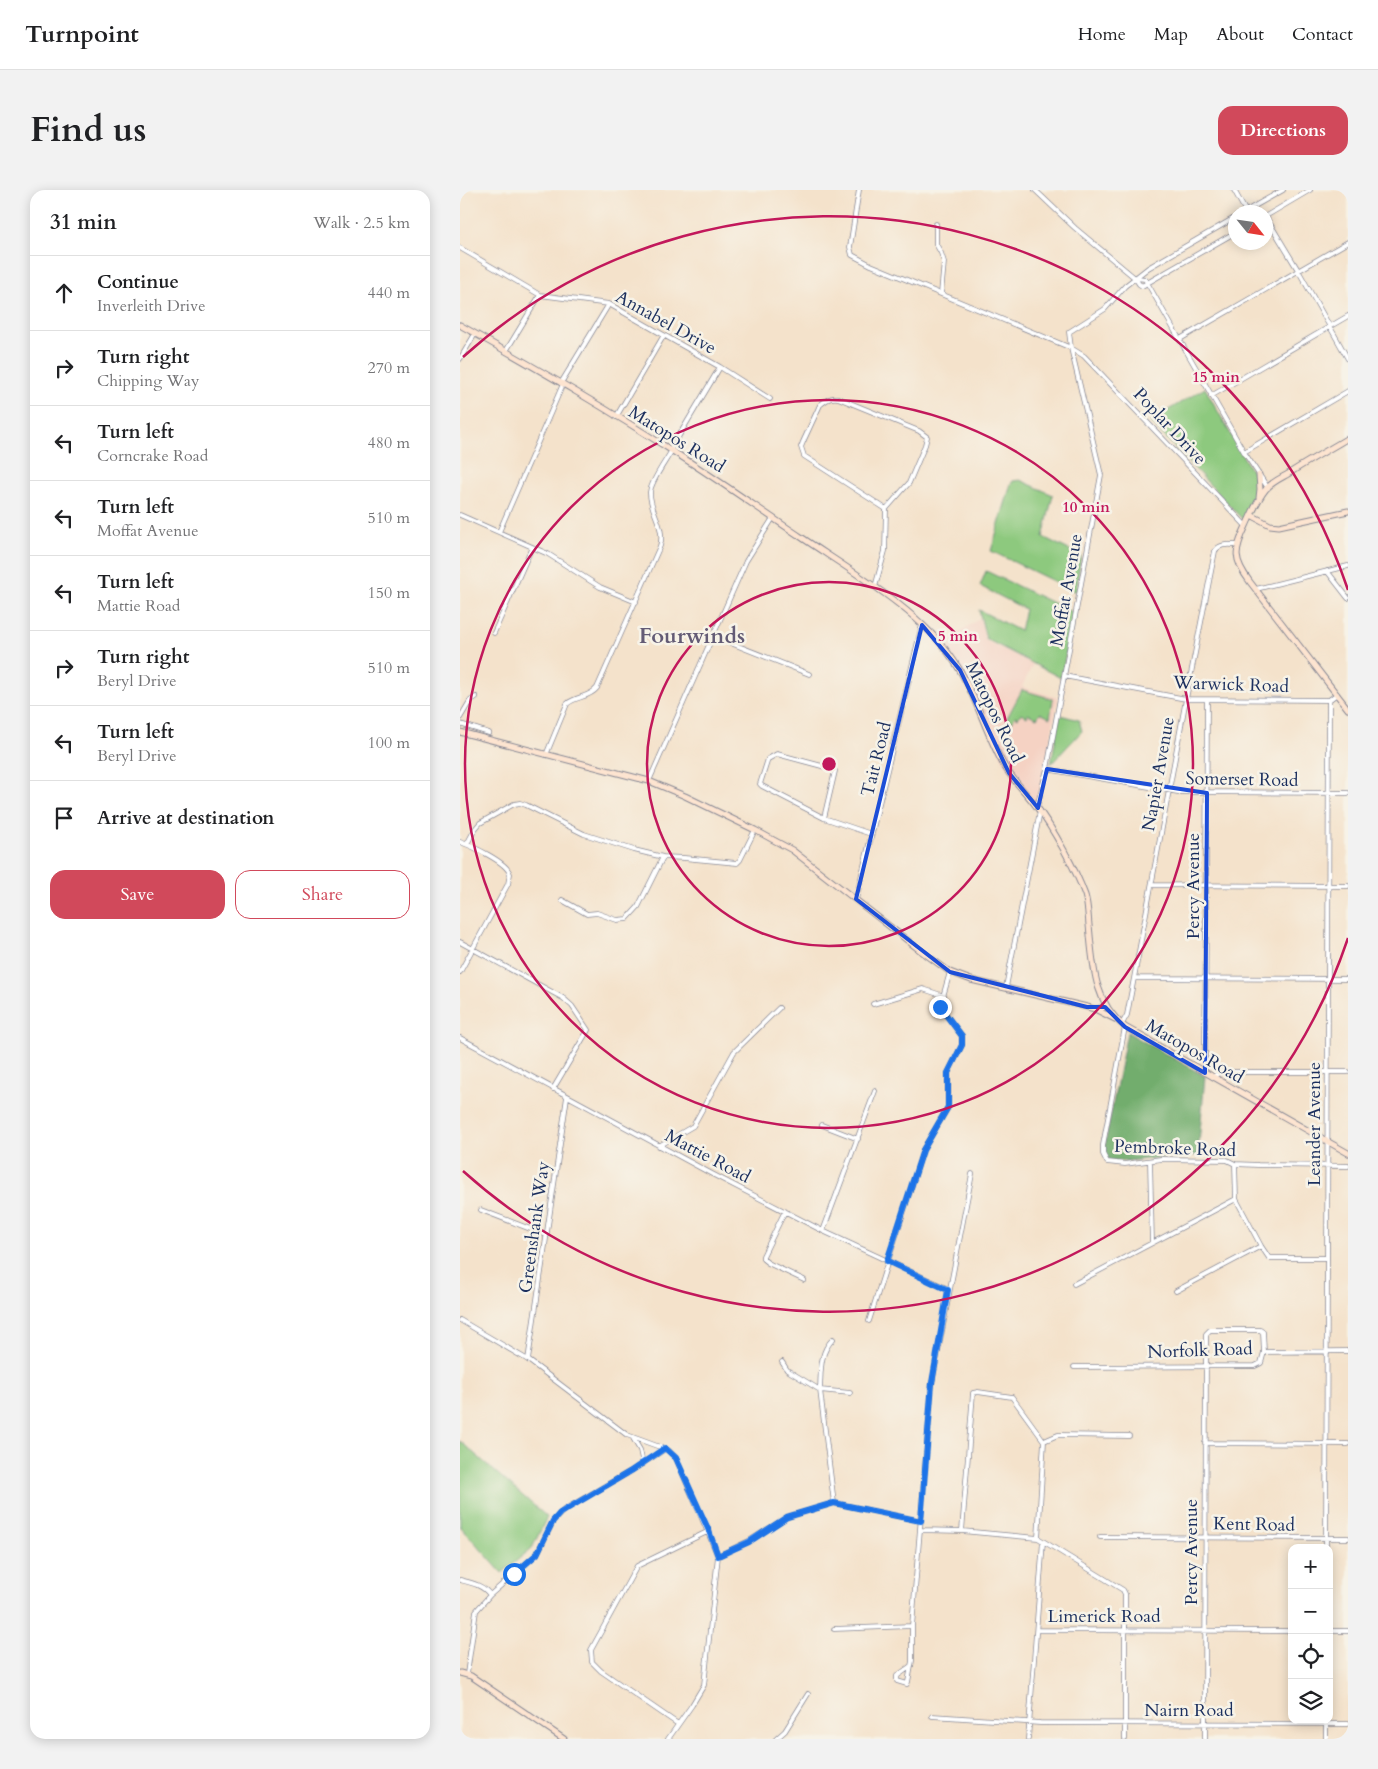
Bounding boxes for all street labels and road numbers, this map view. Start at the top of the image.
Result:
street label: Annabel Drive [611,284,721,360]
street label: Poplar Drive [1127,382,1212,470]
street label: Matopos Road [624,400,730,479]
street label: Moffat Avenue [1044,532,1089,648]
street label: Matopos Road [959,657,1030,767]
street label: Warwick Road [1172,670,1290,699]
street label: Napier Avenue [1136,715,1181,833]
street label: Tait Road [855,719,898,799]
street label: Somerset Road [1185,766,1299,793]
street label: Percy Avenue [1181,833,1206,939]
street label: Matopos Road [1141,1013,1249,1090]
street label: Leander Avenue [1302,1062,1327,1186]
street label: Mattie Road [661,1123,755,1190]
street label: Pembroke Road [1113,1134,1237,1163]
street label: Greenshank Way [513,1159,556,1295]
street label: Norfolk Road [1147,1336,1254,1365]
street label: Percy Avenue [1179,1499,1204,1605]
street label: Kent Road [1213,1511,1296,1538]
street label: Limerick Road [1047,1604,1161,1629]
street label: Nairn Road [1144,1698,1234,1723]

